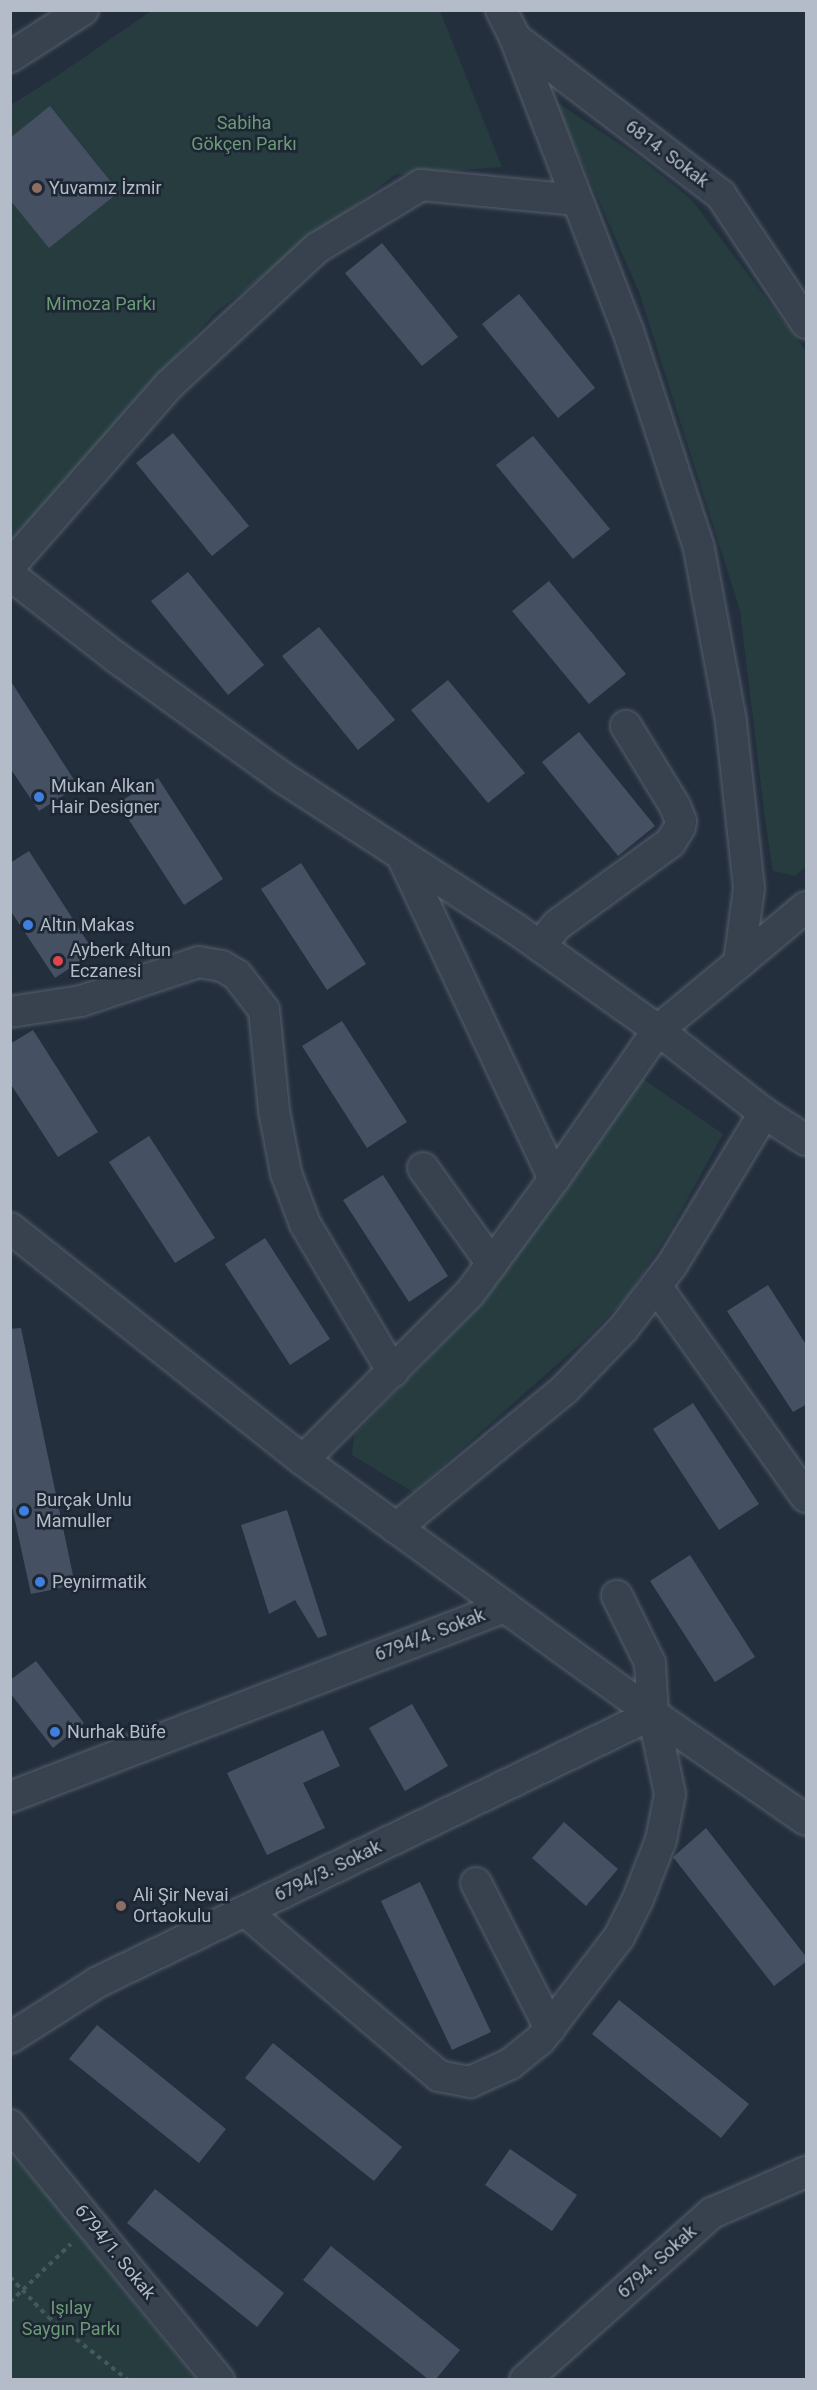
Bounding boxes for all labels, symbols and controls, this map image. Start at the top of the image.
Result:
park label: Sabiha Gökçen Parkı [191,113,297,156]
street label: 6814. Sokak [621,116,713,192]
place label: Yuvamız İzmir [49,177,161,199]
marker: Yuvamız İzmir [30,181,44,195]
park label: Mimoza Parkı [46,293,156,315]
place label: Mukan Alkan Hair Designer [51,776,159,818]
marker: Mukan Alkan Hair Designer [32,790,46,804]
place label: Altın Makas [40,914,135,936]
marker: Altın Makas [21,918,35,932]
place label: Ayberk Altun Eczanesi [70,940,171,982]
marker: Ayberk Altun Eczanesi [51,954,65,968]
place label: Burçak Unlu Mamuller [36,1490,132,1532]
marker: Burçak Unlu Mamuller [17,1504,31,1518]
place label: Peynirmatik [52,1571,147,1593]
marker: Peynirmatik [33,1575,47,1589]
street label: 6794/4. Sokak [372,1604,488,1666]
place label: Nurhak Büfe [67,1721,166,1743]
marker: Nurhak Büfe [48,1725,62,1739]
street label: 6794/3. Sokak [271,1836,385,1906]
place label: Ali Şir Nevai Ortaokulu [133,1885,229,1928]
marker: Ali Şir Nevai Ortaokulu [114,1899,128,1913]
street label: 6794/1. Sokak [70,2200,160,2304]
street label: 6794. Sokak [613,2221,701,2303]
park label: Işılay Saygın Parkı [22,2298,120,2340]

